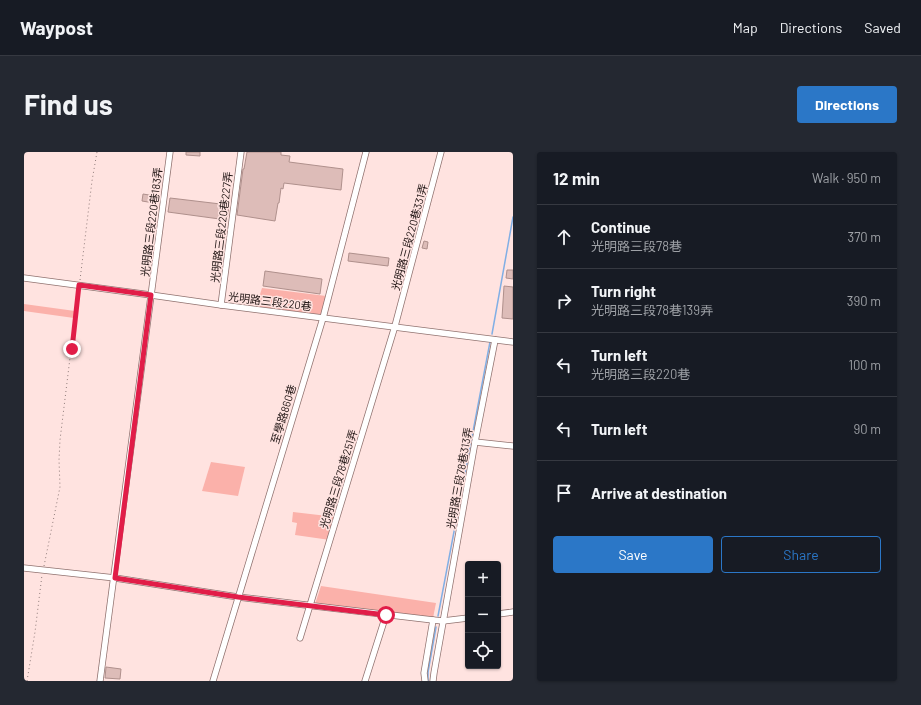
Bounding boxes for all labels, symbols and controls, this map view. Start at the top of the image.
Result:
text: Waypost [20,16,93,39]
text: Map [733,19,758,36]
text: Directions [780,19,842,36]
text: Saved [864,19,901,36]
button: Directions [797,86,897,123]
text: Find us [24,87,113,121]
street label: 光明路三段220巷183弄 [138,166,164,278]
text: 12 min [553,168,600,188]
text: Walk · 950 m [812,170,881,186]
street label: 光明路三段220巷227弄 [208,171,234,283]
street label: 光明路三段220巷331弄 [388,182,430,292]
text: Continue [591,218,651,236]
icon: ahead [553,226,575,248]
text: 370 m [847,229,881,245]
text: 光明路三段78巷 [591,238,682,254]
text: Turn right [591,282,656,300]
street label: 光明路三段220巷 [228,289,312,313]
icon: right [553,290,575,312]
text: 390 m [847,293,881,309]
text: 光明路三段78巷139弄 [591,302,713,318]
route end [63,340,81,358]
text: Turn left [591,346,647,364]
icon: left [553,354,575,376]
text: 100 m [848,357,881,373]
text: 光明路三段220巷 [591,366,690,382]
street label: 至學路860巷 [268,383,298,445]
icon: left [553,418,575,440]
text: Turn left [591,420,647,438]
text: 90 m [854,421,881,437]
street label: 光明路三段78巷313弄 [444,426,474,530]
street label: 光明路三段78巷251弄 [317,428,359,530]
icon: arrive [553,482,575,504]
text: Arrive at destination [591,484,727,502]
button: Save [553,536,713,573]
button: Share [721,536,881,573]
map controls [465,561,501,669]
button: + [465,561,501,597]
button: − [465,597,501,633]
route start [377,606,395,624]
button: locate [465,633,501,669]

